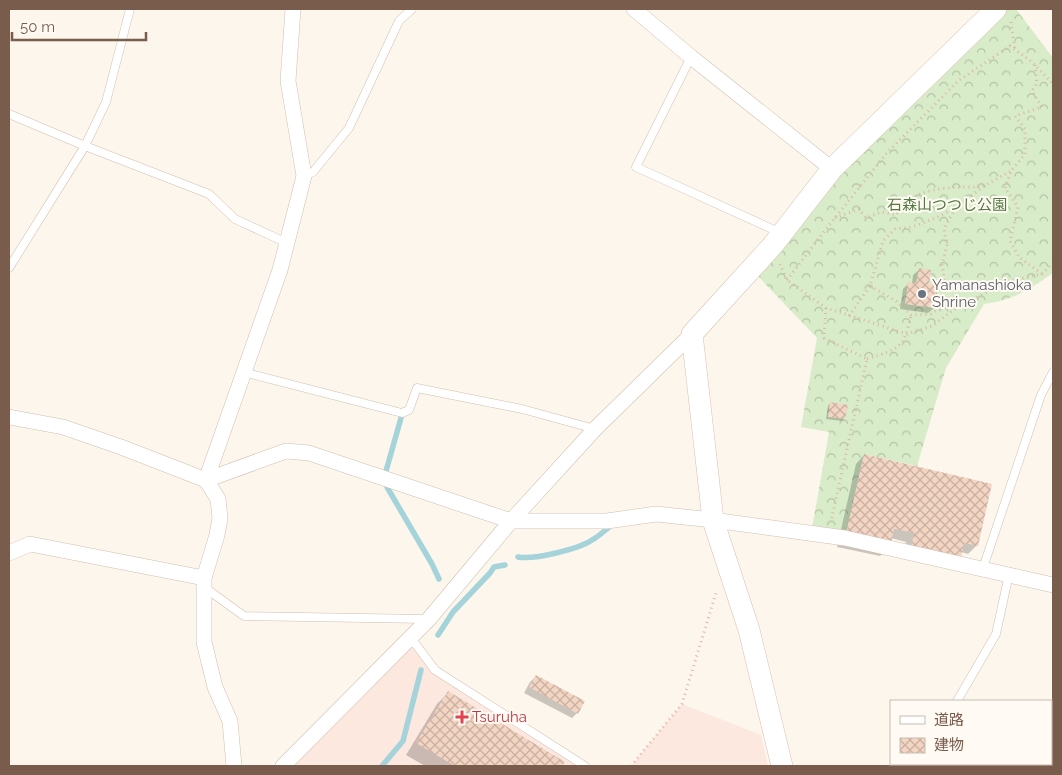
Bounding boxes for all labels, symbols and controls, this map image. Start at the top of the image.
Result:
scale bar [12,10,146,42]
text: 50 m [20,18,55,36]
park label: 石森山つつじ公園 [887,196,1007,214]
place label: Yamanashioka Shrine [932,276,1032,311]
marker: Yamanashioka Shrine [916,288,928,300]
legend [890,700,1052,765]
place label: Tsuruha [472,708,527,726]
marker: Tsuruha [456,711,468,723]
text: 道路 [934,711,964,729]
text: 建物 [934,736,964,754]

